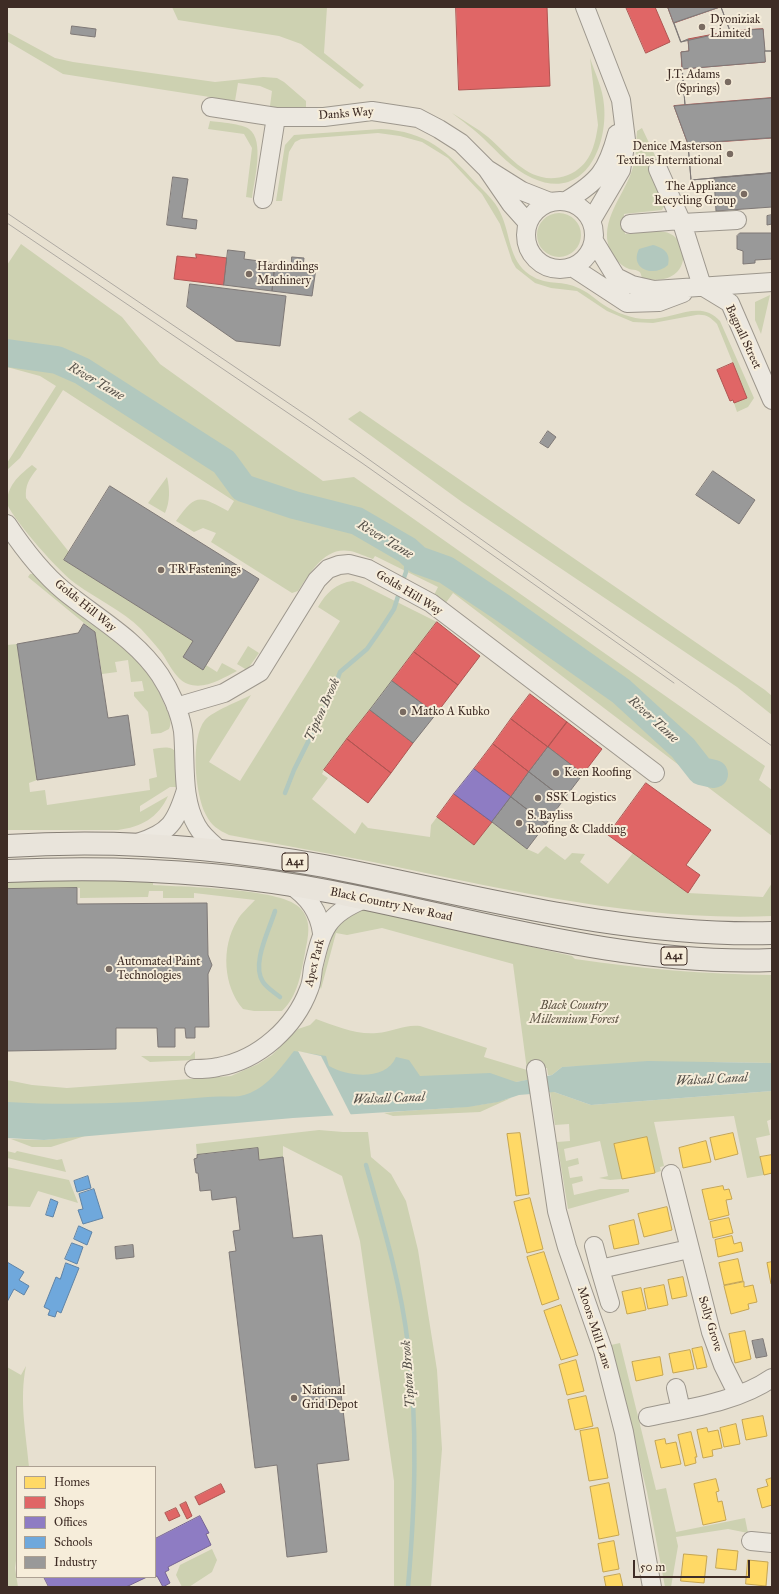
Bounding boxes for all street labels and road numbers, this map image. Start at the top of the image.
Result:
street label: Danks Way [318,105,374,123]
street label: Bagnall Street [722,303,764,371]
street label: Golds Hill Way [373,567,445,619]
street label: Golds Hill Way [51,577,119,635]
road number: A41 [282,853,308,871]
street label: Black Country New Road [329,885,453,925]
street label: Apex Park [302,938,328,988]
road number: A41 [661,947,687,965]
street label: Moors Mill Lane [574,1285,614,1371]
street label: Solly Grove [695,1294,725,1354]

